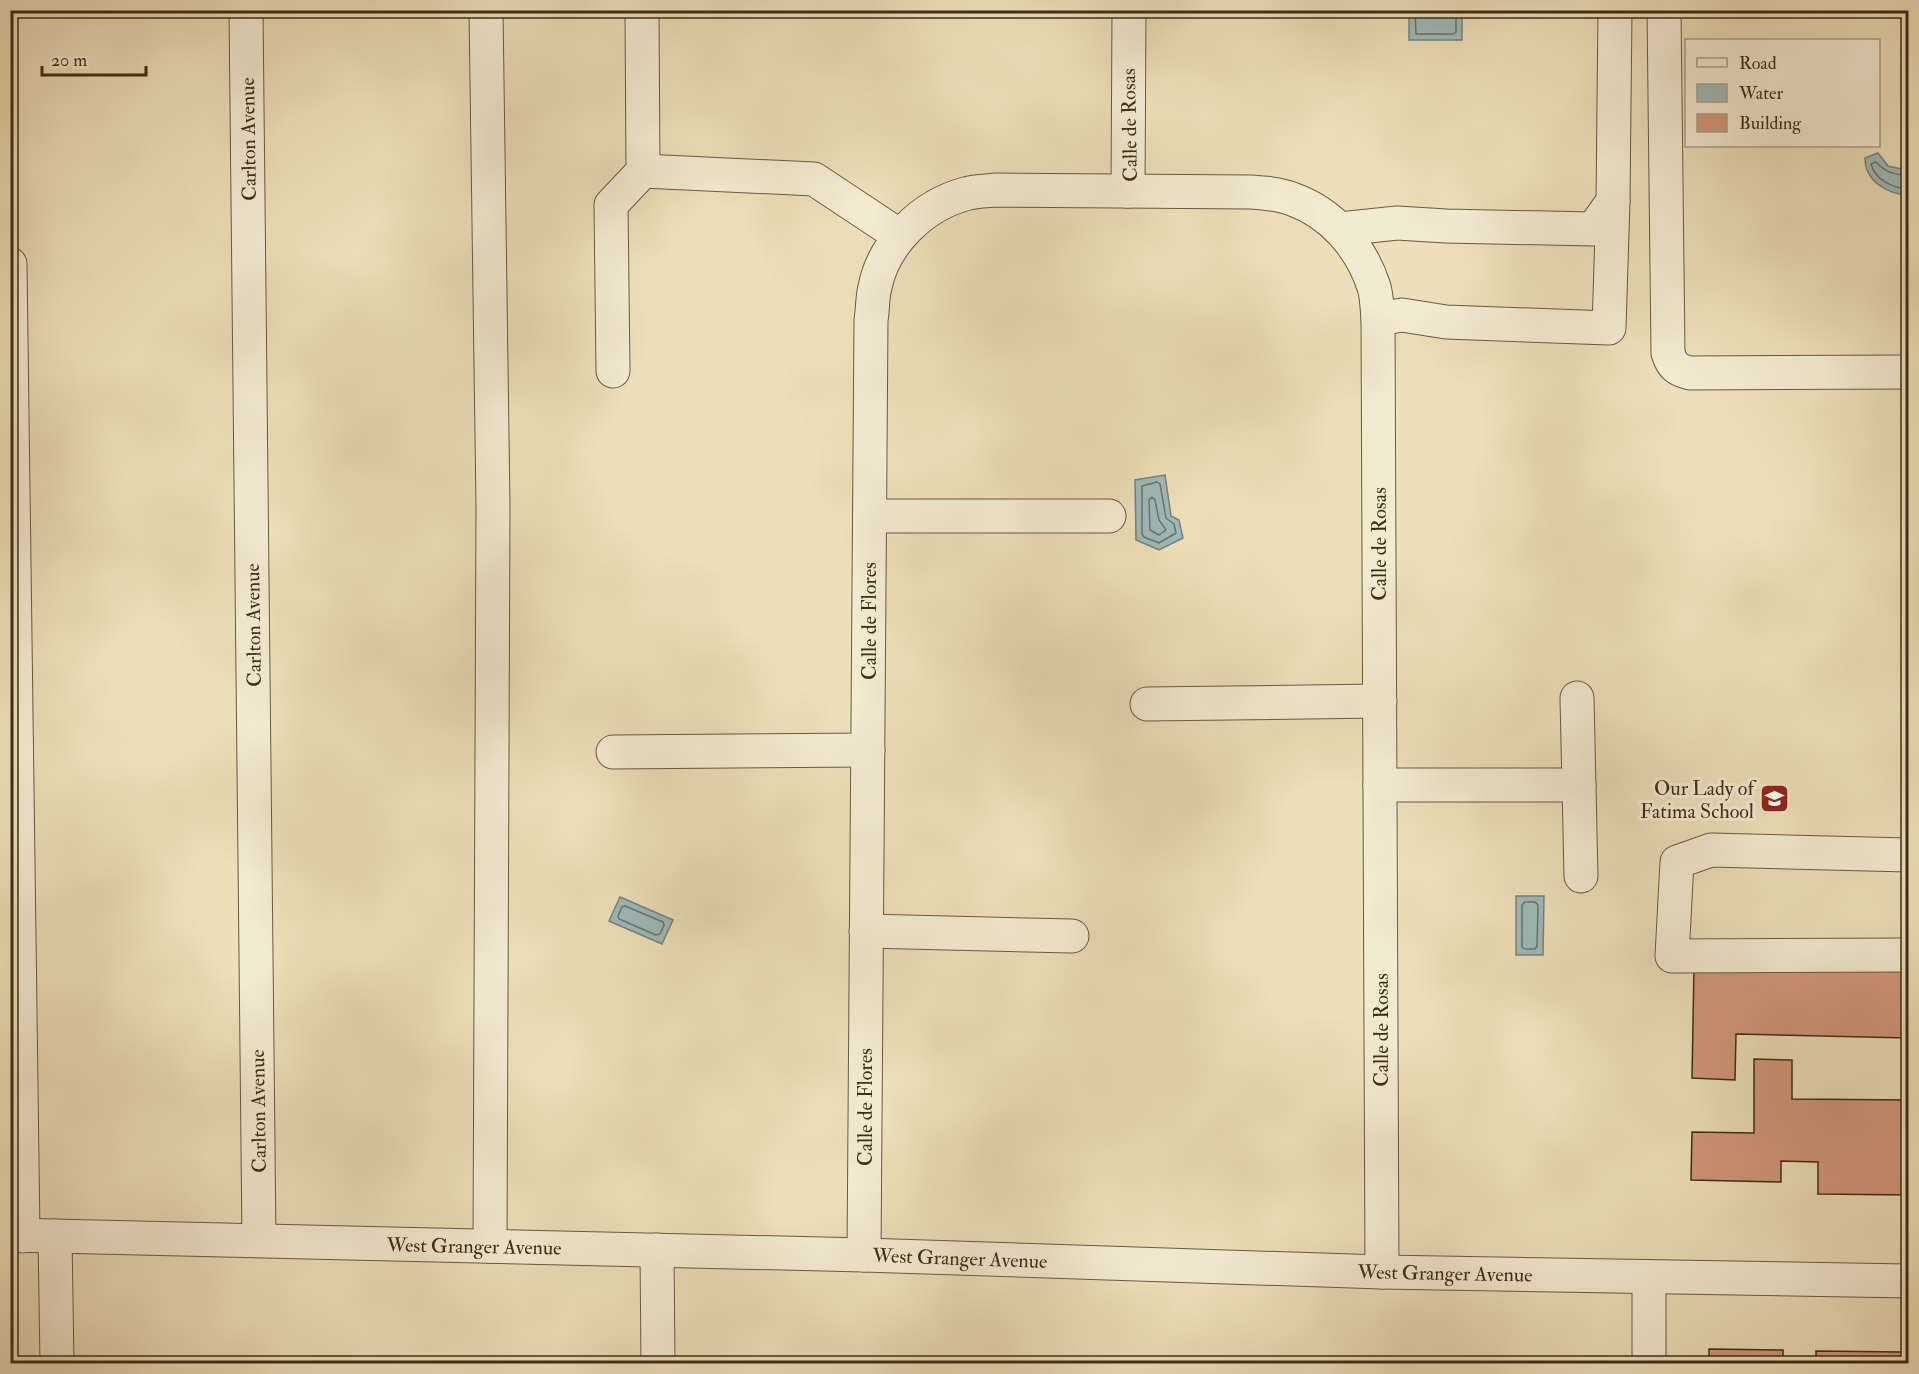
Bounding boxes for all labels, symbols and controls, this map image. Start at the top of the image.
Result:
scale bar [42,39,146,77]
legend [1685,39,1880,147]
text: 20 m [51,49,87,72]
text: Road [1739,52,1777,75]
street label: Calle de Rosas [1116,68,1143,182]
street label: Carlton Avenue [235,77,262,201]
text: Water [1738,82,1783,105]
text: Building [1739,112,1802,135]
street label: Calle de Rosas [1367,487,1392,601]
street label: Calle de Flores [857,562,882,680]
street label: Carlton Avenue [240,563,267,687]
place label: Our Lady of Fatima School [1640,776,1758,824]
school or university icon: Our Lady of Fatima School [1759,783,1791,815]
street label: Calle de Rosas [1369,973,1394,1087]
street label: Calle de Flores [853,1048,878,1166]
street label: Carlton Avenue [245,1049,272,1173]
street label: West Granger Avenue [385,1232,562,1261]
street label: West Granger Avenue [871,1243,1048,1274]
street label: West Granger Avenue [1356,1259,1533,1288]

